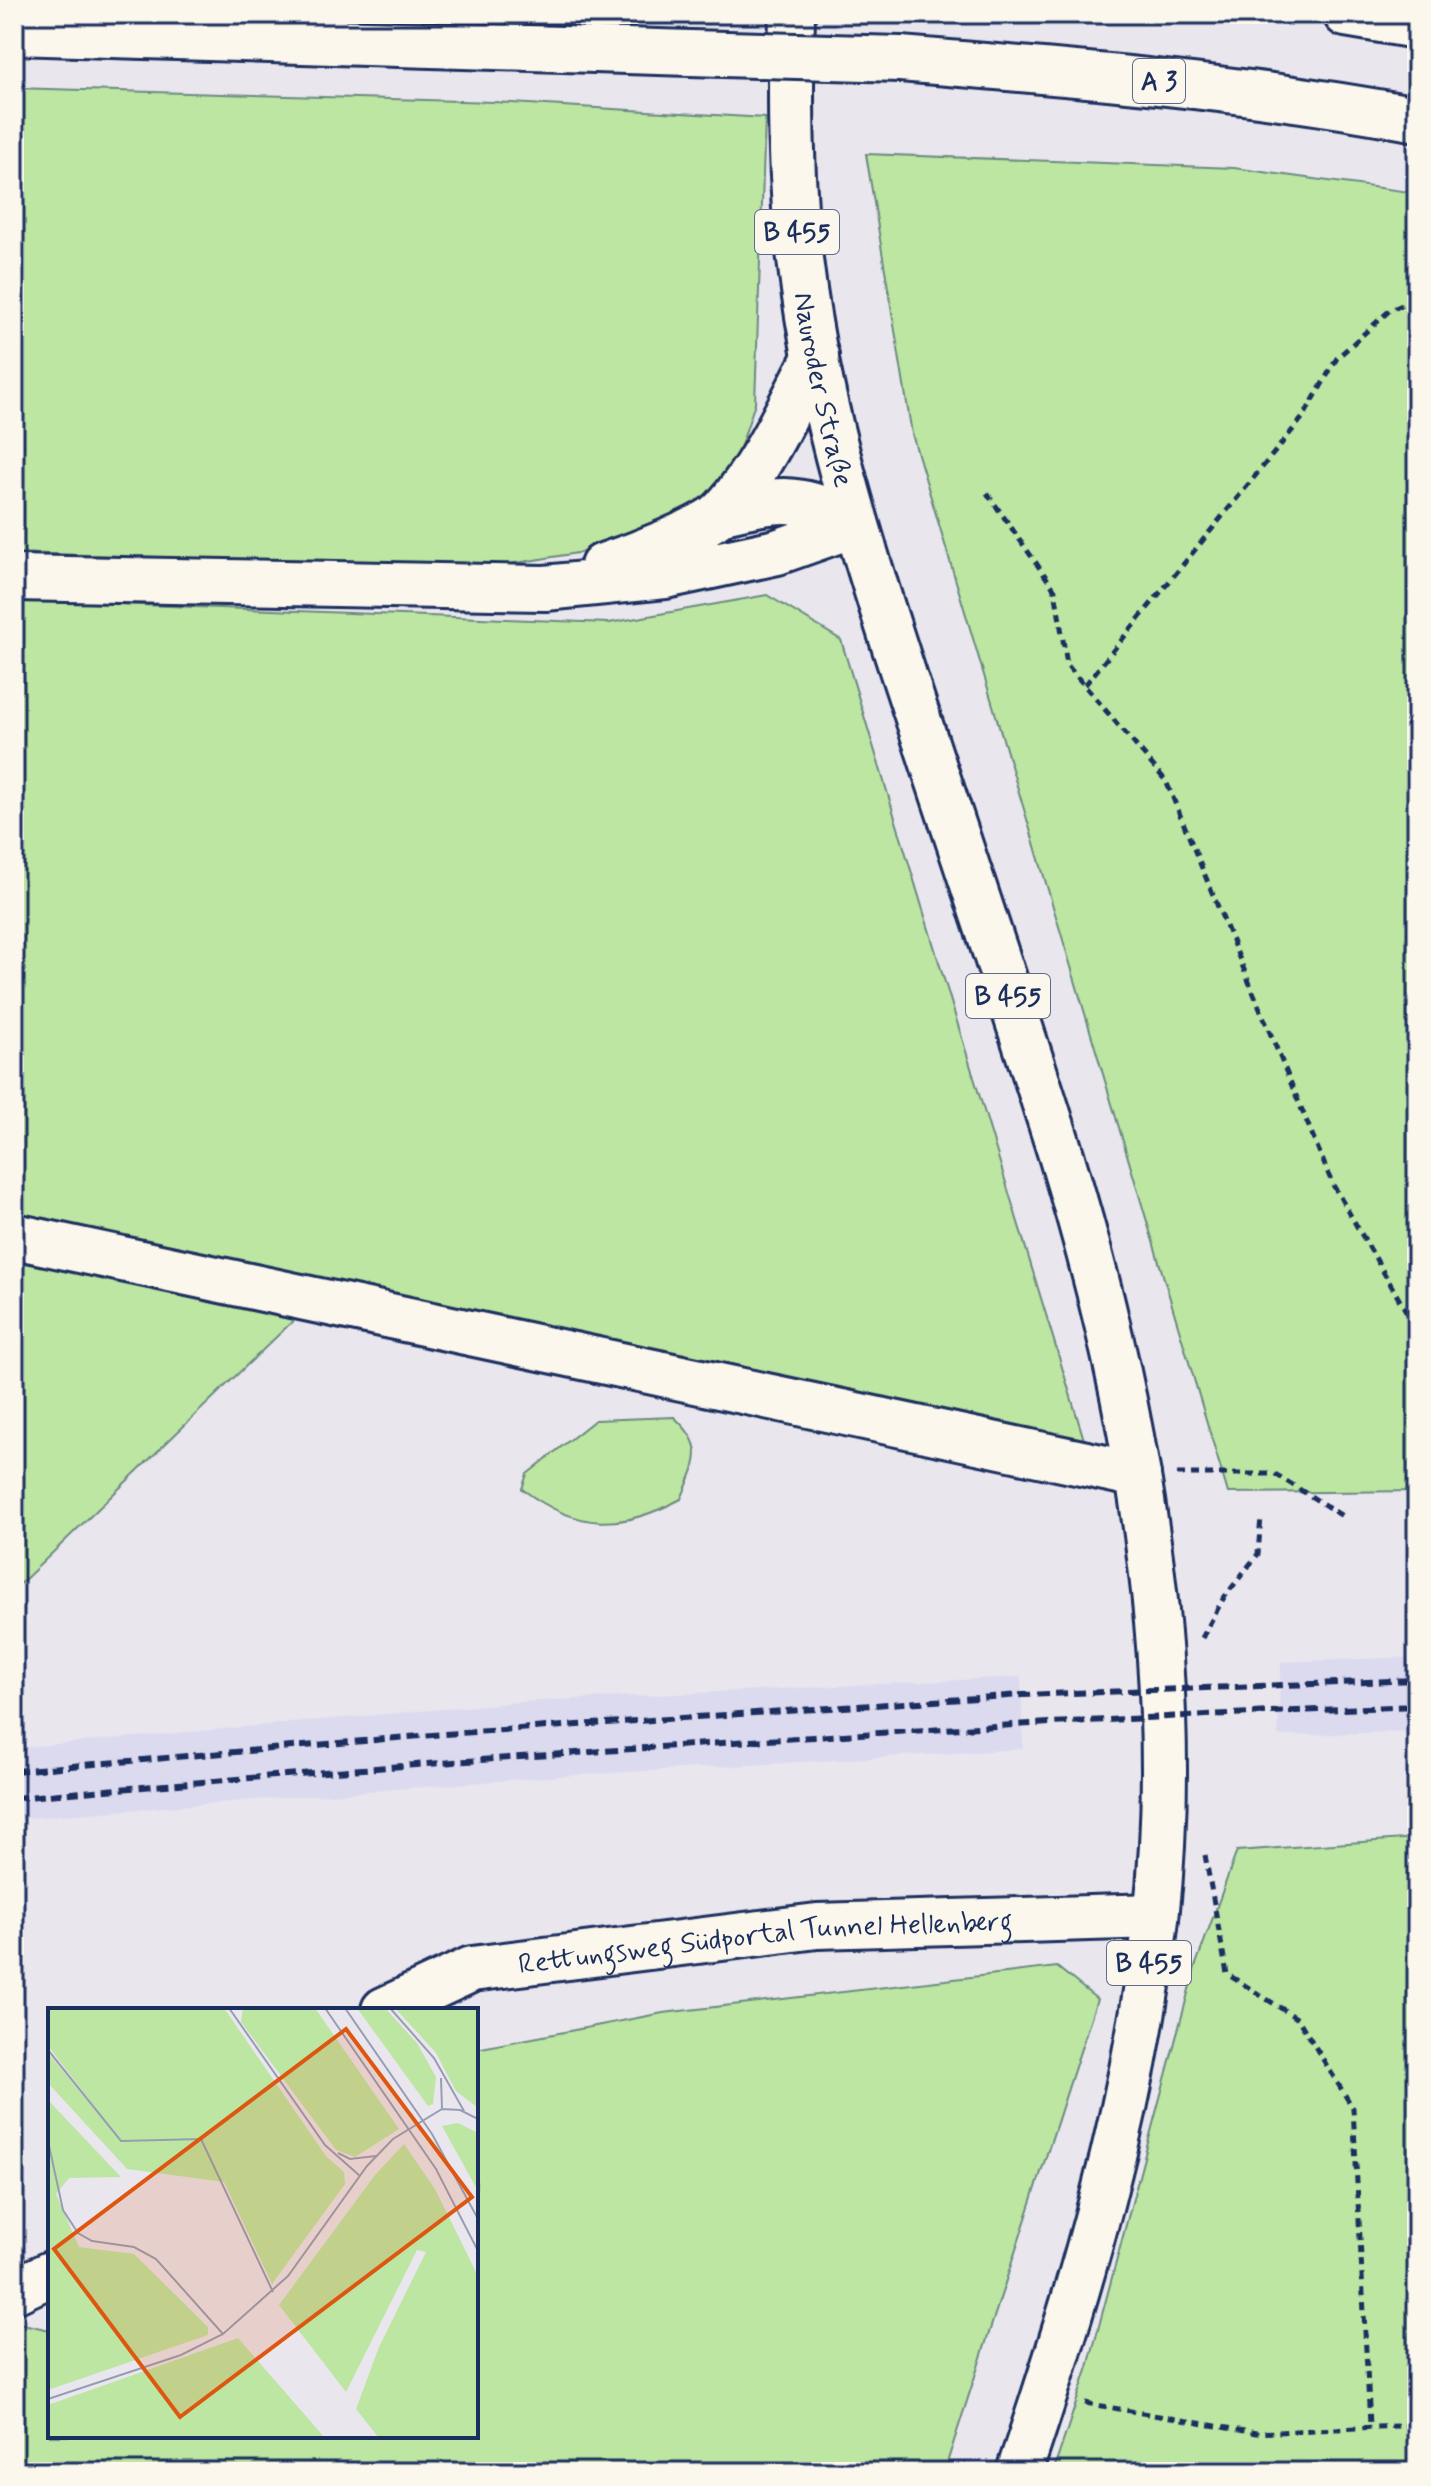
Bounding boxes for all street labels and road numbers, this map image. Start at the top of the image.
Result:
road number: A 3 [1133,59,1185,103]
road number: B 455 [755,210,839,254]
street label: Nauroder Straße [784,290,861,491]
road number: B 455 [966,974,1050,1018]
street label: Rettungsweg Südportal Tunnel Hellenberg [516,1904,1013,1984]
road number: B 455 [1107,1941,1191,1985]

